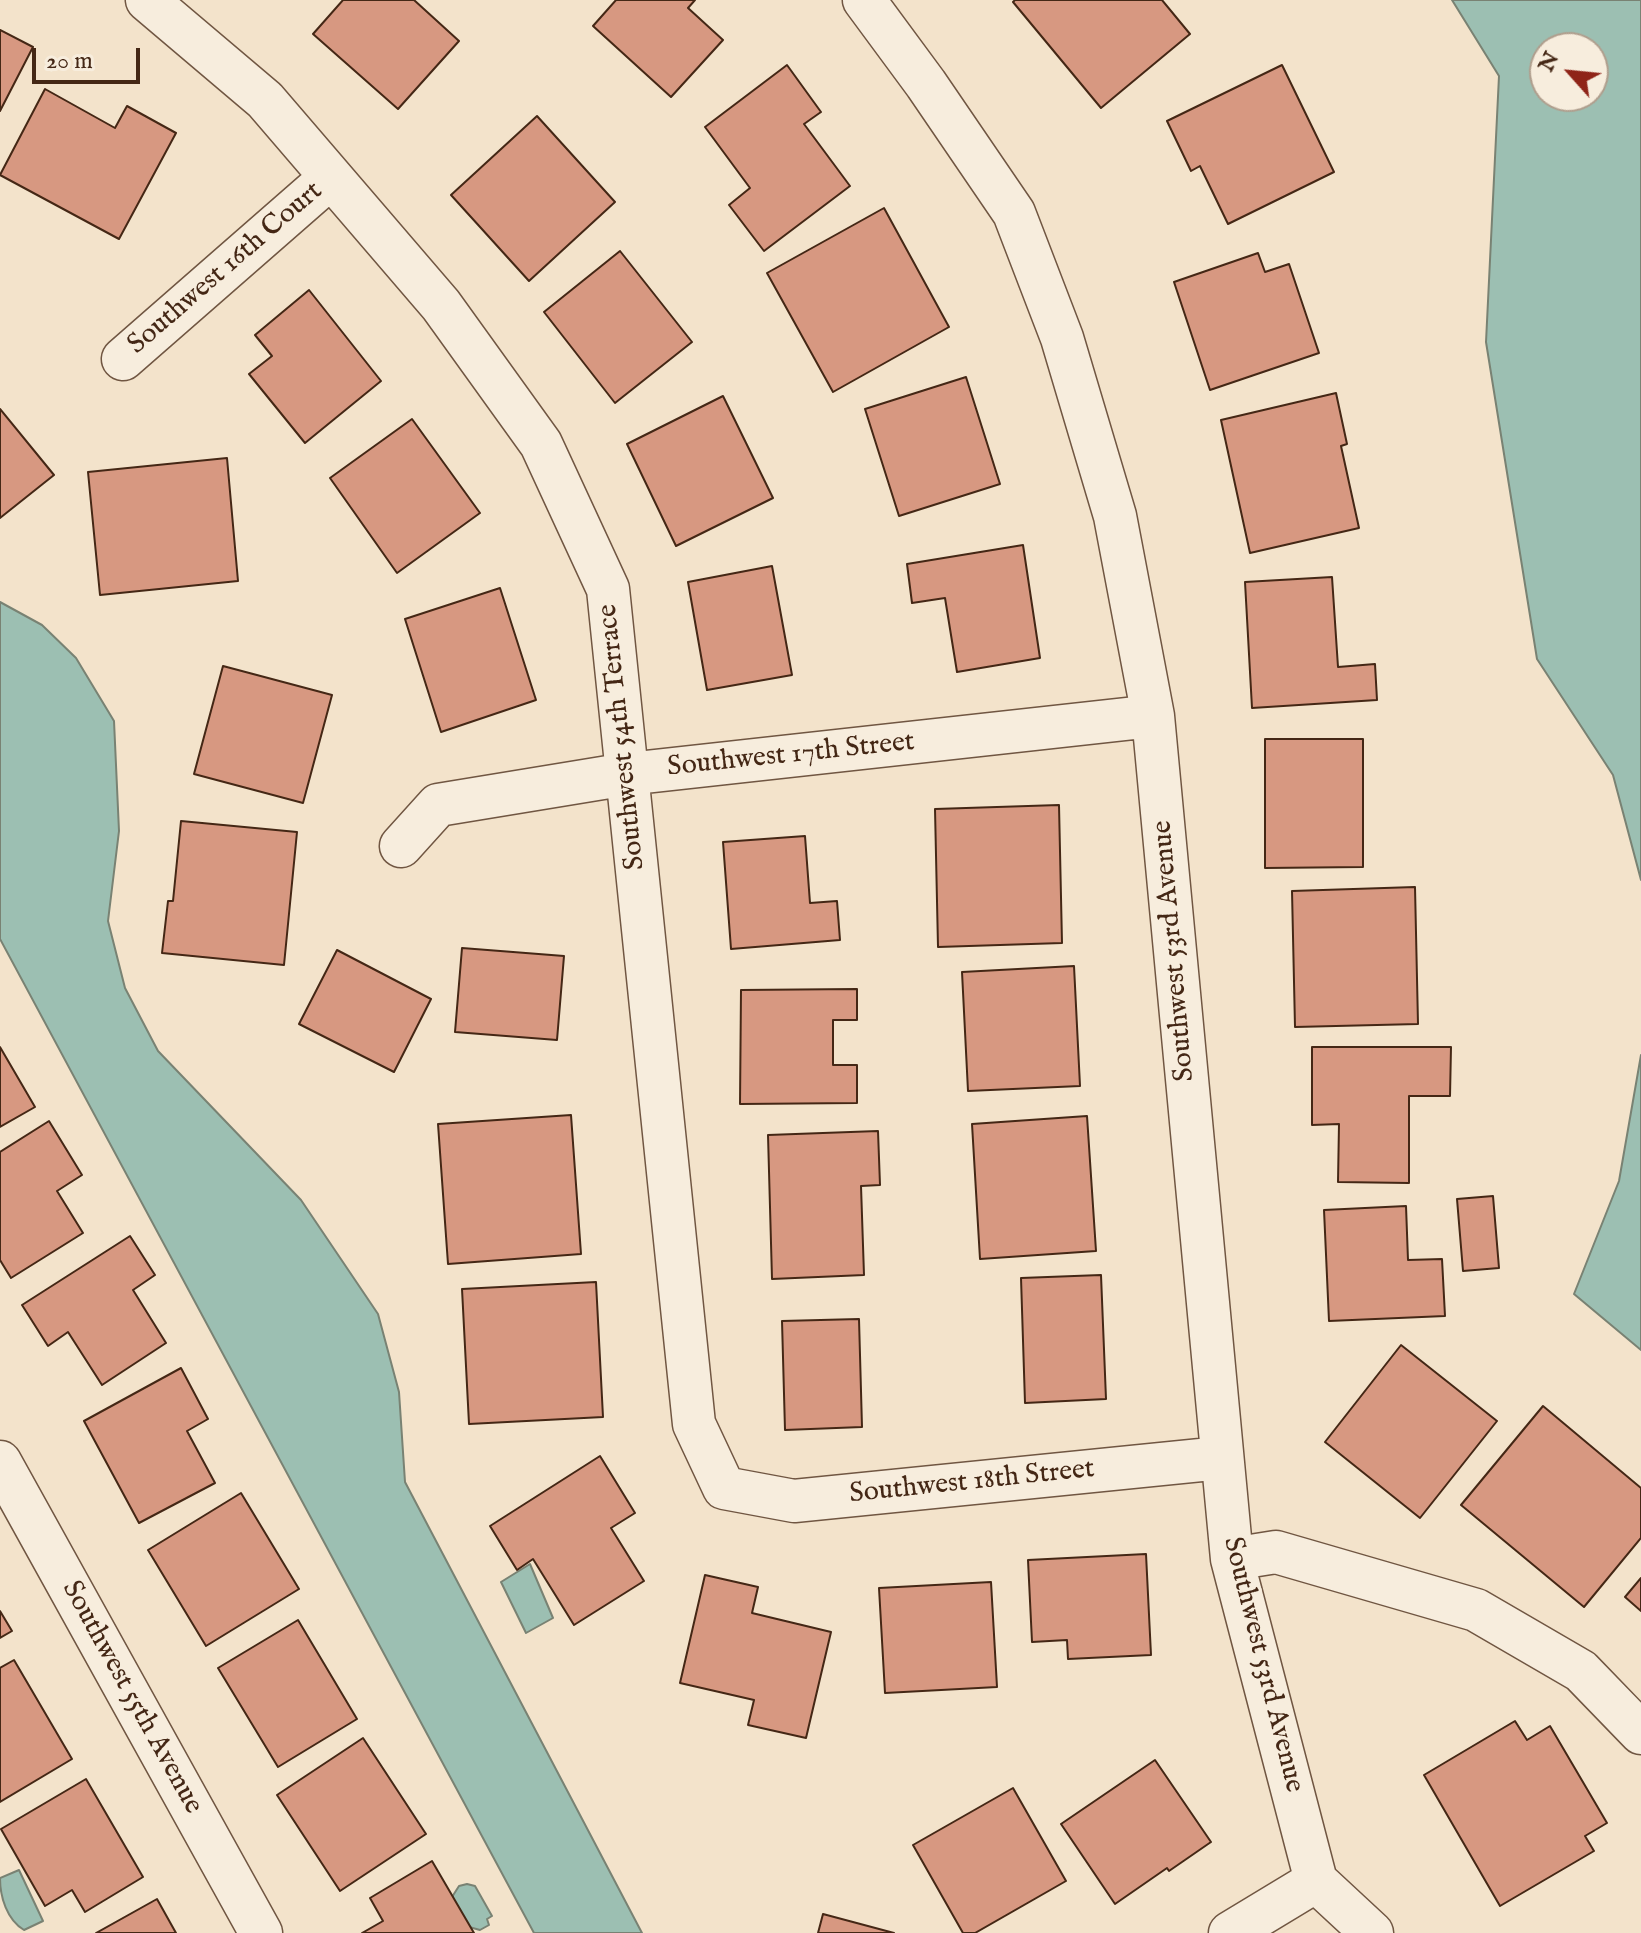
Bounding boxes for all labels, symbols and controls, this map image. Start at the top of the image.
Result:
scale bar [36,32,144,82]
north arrow [1529,32,1609,112]
text: 20 m [46,46,93,77]
text: N [1533,47,1566,77]
street label: Southwest 16th Court [122,175,330,363]
street label: Southwest 54th Terrace [592,602,654,872]
street label: Southwest 17th Street [666,726,916,786]
street label: Southwest 53rd Avenue [1147,819,1203,1083]
street label: Southwest 18th Street [848,1453,1096,1513]
street label: Southwest 53rd Avenue [1214,1534,1310,1796]
street label: Southwest 55th Avenue [53,1576,209,1820]

